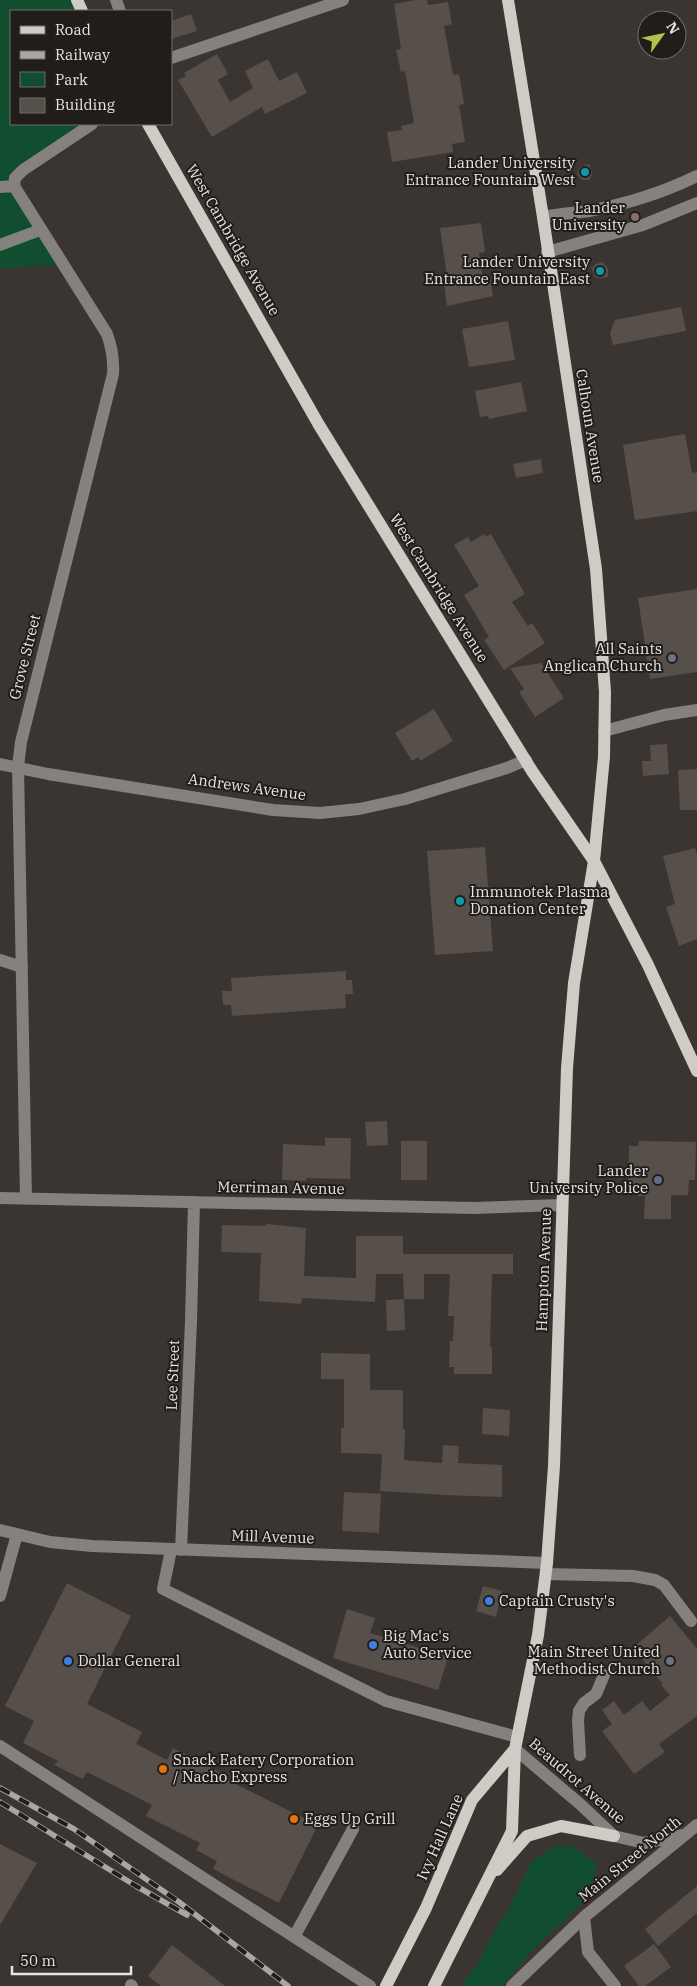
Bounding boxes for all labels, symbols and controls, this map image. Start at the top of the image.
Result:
legend [10,10,172,125]
north arrow [637,10,687,60]
text: N [662,18,683,37]
text: Road [55,20,91,39]
text: Railway [55,45,110,64]
text: Park [55,70,88,89]
text: Building [55,95,115,114]
place label: Lander University Entrance Fountain West [405,153,575,189]
street label: West Cambridge Avenue [182,161,285,319]
marker: Lander University Entrance Fountain West [579,166,591,178]
place label: Lander University [552,198,625,234]
marker: Lander University [629,211,641,223]
place label: Lander University Entrance Fountain East [424,252,590,288]
marker: Lander University Entrance Fountain East [594,265,606,277]
street label: Calhoun Avenue [572,368,609,484]
street label: West Cambridge Avenue [386,510,493,666]
street label: Grove Street [5,612,44,702]
place label: All Saints Anglican Church [544,639,662,675]
marker: All Saints Anglican Church [666,652,678,664]
street label: Andrews Avenue [187,769,307,804]
place label: Immunotek Plasma Donation Center [470,882,609,918]
marker: Immunotek Plasma Donation Center [454,895,466,907]
place label: Lander University Police [529,1161,648,1197]
marker: Lander University Police [652,1174,664,1186]
street label: Merriman Avenue [217,1177,345,1198]
street label: Hampton Avenue [532,1208,555,1332]
street label: Lee Street [162,1339,183,1411]
street label: Mill Avenue [231,1526,315,1547]
place label: Captain Crusty's [499,1591,615,1610]
marker: Captain Crusty's [483,1595,495,1607]
place label: Big Mac's Auto Service [383,1626,472,1662]
marker: Big Mac's Auto Service [367,1639,379,1651]
place label: Main Street United Methodist Church [527,1642,660,1678]
place label: Dollar General [78,1651,180,1670]
marker: Dollar General [62,1655,74,1667]
marker: Main Street United Methodist Church [664,1655,676,1667]
street label: Beaudrot Avenue [525,1734,629,1828]
place label: Snack Eatery Corporation / Nacho Express [173,1750,355,1786]
marker: Snack Eatery Corporation / Nacho Express [157,1763,169,1775]
street label: Ivy Hall Lane [412,1791,467,1883]
place label: Eggs Up Grill [304,1809,395,1828]
street label: Main Street North [575,1812,685,1906]
marker: Eggs Up Grill [288,1813,300,1825]
scale bar [12,1944,131,1976]
text: 50 m [20,1951,56,1970]

